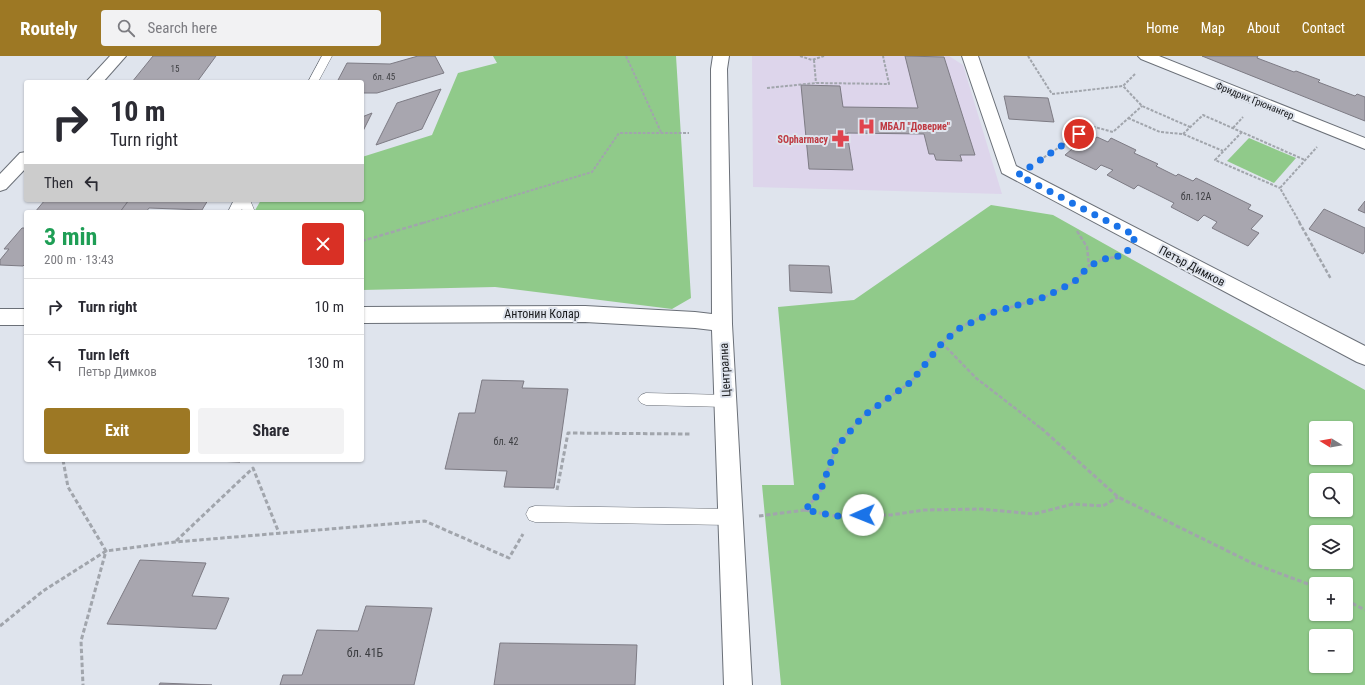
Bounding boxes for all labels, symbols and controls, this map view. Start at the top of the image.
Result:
search box [101,10,381,46]
text: Routely [20,17,77,40]
icon: search [115,17,137,39]
text: Search here [147,19,217,37]
text: Home [1146,20,1179,36]
text: Map [1201,20,1225,36]
text: About [1247,20,1280,36]
text: Contact [1302,20,1345,36]
house number: 15 [171,64,180,74]
house number: бл. 45 [373,72,396,82]
street label: Фридрих Грюнангер [1214,79,1296,121]
text: 10 m [110,95,166,128]
icon: right [44,96,96,148]
hospital icon: МБАЛ "Доверие" [857,116,877,136]
pin [1062,117,1096,151]
place label: МБАЛ "Доверие" [880,121,950,132]
icon: arrive [1068,123,1090,145]
text: Turn right [110,129,178,150]
pharmacy icon: SOpharmacy [831,129,851,149]
place label: SOpharmacy [777,134,829,145]
icon: left [81,172,103,194]
text: Then [44,174,73,192]
house number: бл. 12А [1181,191,1211,202]
text: 3 min [44,223,97,251]
button: close [302,223,344,265]
street label: Петър Димков [1157,243,1227,289]
text: 200 m · 13:43 [44,252,114,267]
icon: right [44,296,66,318]
text: Turn right [78,298,137,316]
text: 10 m [314,298,344,316]
street label: Антонин Колар [504,307,580,321]
street label: Централна [717,342,733,397]
text: Turn left [78,346,129,364]
icon: left [44,352,66,374]
text: 130 m [307,354,344,372]
text: Петър Димков [78,364,157,379]
button: Exit [44,408,190,454]
button: Share [198,408,344,454]
north arrow [1309,421,1353,465]
map controls [1309,421,1353,673]
house number: бл. 42 [494,436,518,447]
button: search [1309,473,1353,517]
position arrow [842,494,884,536]
button: layers [1309,525,1353,569]
button: + [1309,577,1353,621]
button: − [1309,629,1353,673]
house number: бл. 41Б [347,646,384,660]

